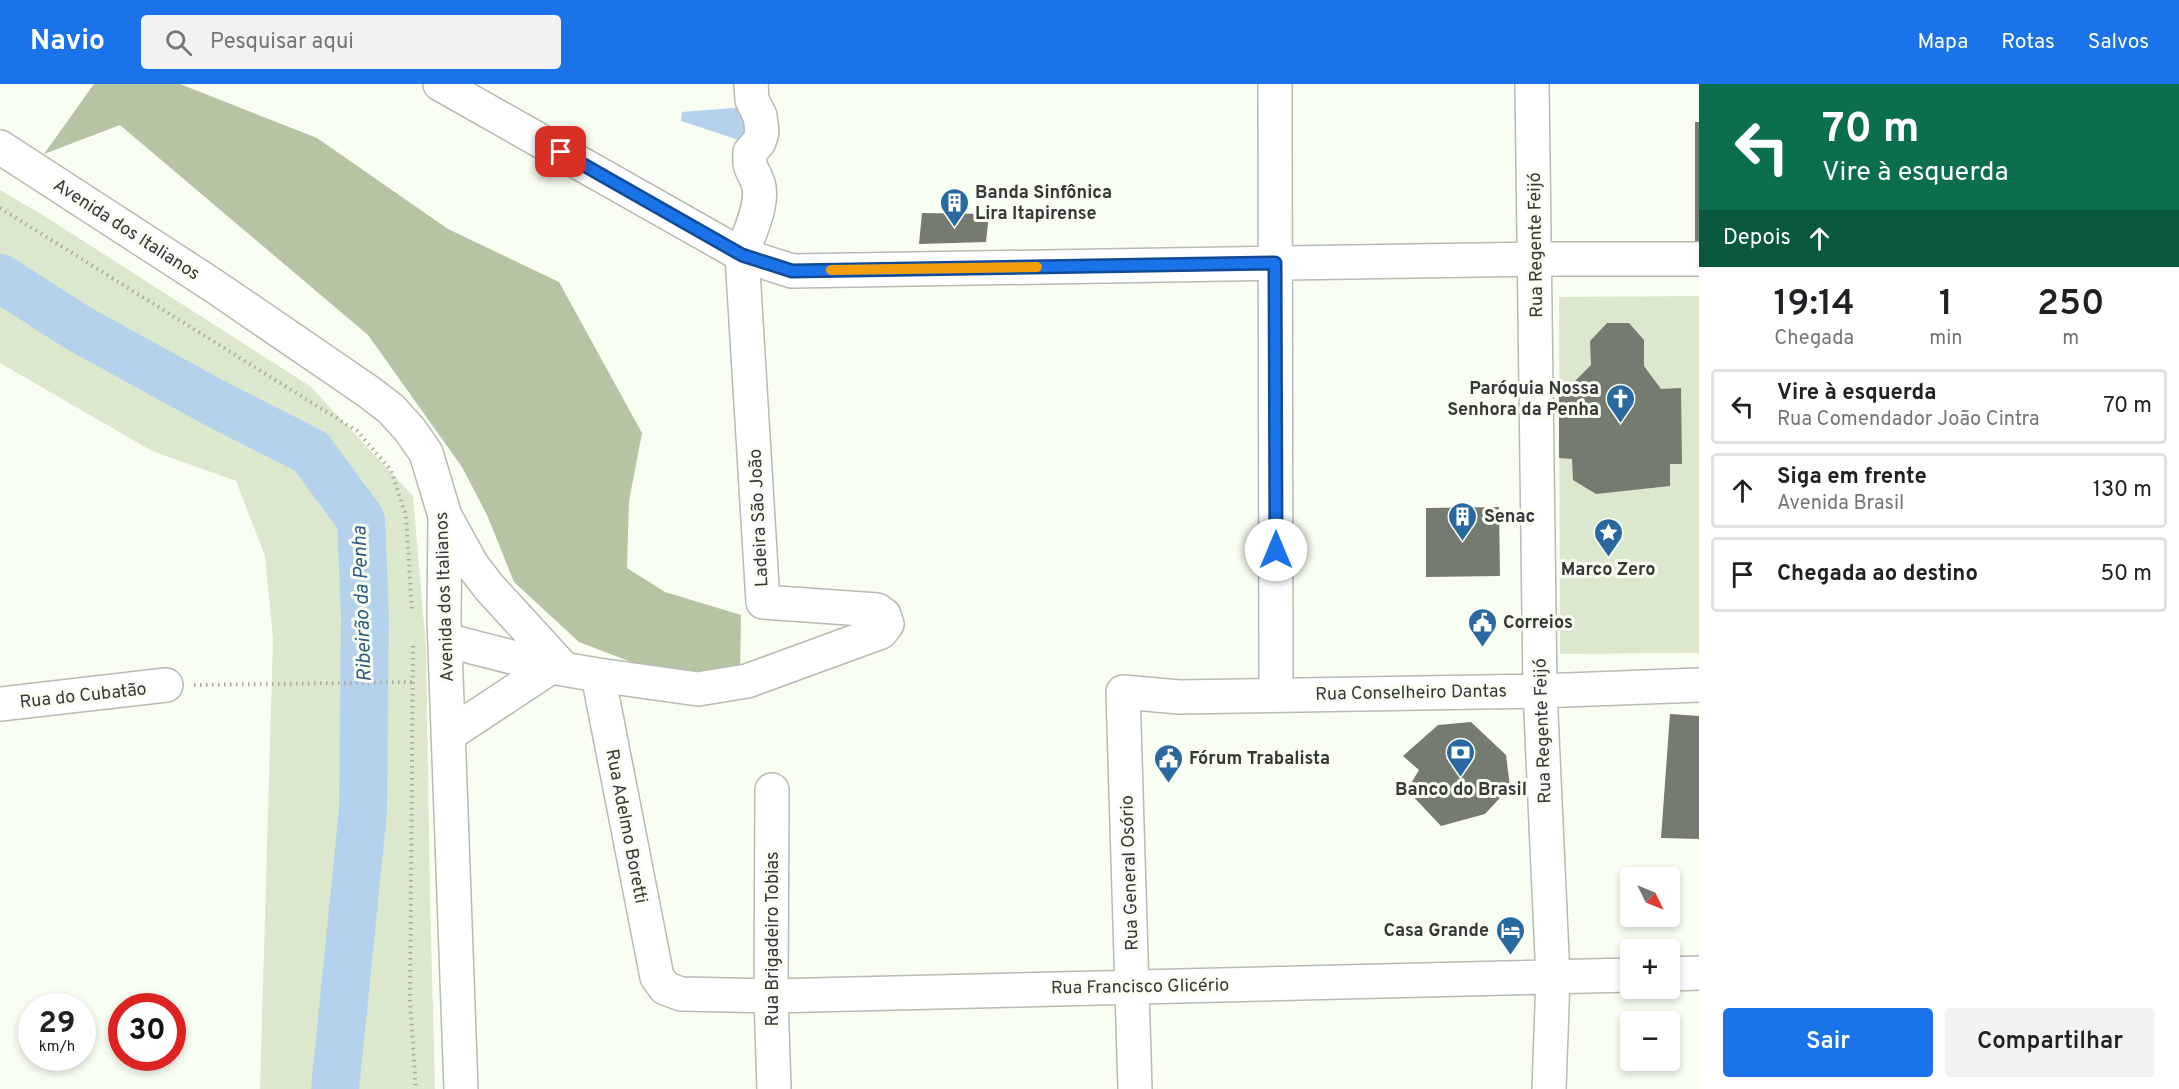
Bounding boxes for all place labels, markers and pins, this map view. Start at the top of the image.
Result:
pin [535,126,586,177]
place label: Banda Sinfônica Lira Itapirense [975,182,1112,226]
building icon: Banda Sinfônica Lira Itapirense [938,186,970,228]
place label: Paróquia Nossa Senhora da Penha [1447,378,1599,422]
church icon: Paróquia Nossa Senhora da Penha [1604,382,1636,424]
building icon: Senac [1447,500,1479,542]
place label: Senac [1484,506,1535,529]
place icon: Marco Zero [1592,516,1624,558]
place label: Marco Zero [1561,559,1655,582]
public building icon: Correios [1466,606,1498,648]
place label: Correios [1503,612,1573,635]
bank icon: Banco do Brasil [1445,736,1477,778]
public building icon: Fórum Trabalista [1152,742,1184,784]
place label: Fórum Trabalista [1189,748,1330,771]
place label: Banco do Brasil [1395,779,1527,802]
hotel icon: Casa Grande [1494,914,1526,956]
place label: Casa Grande [1383,920,1489,943]

